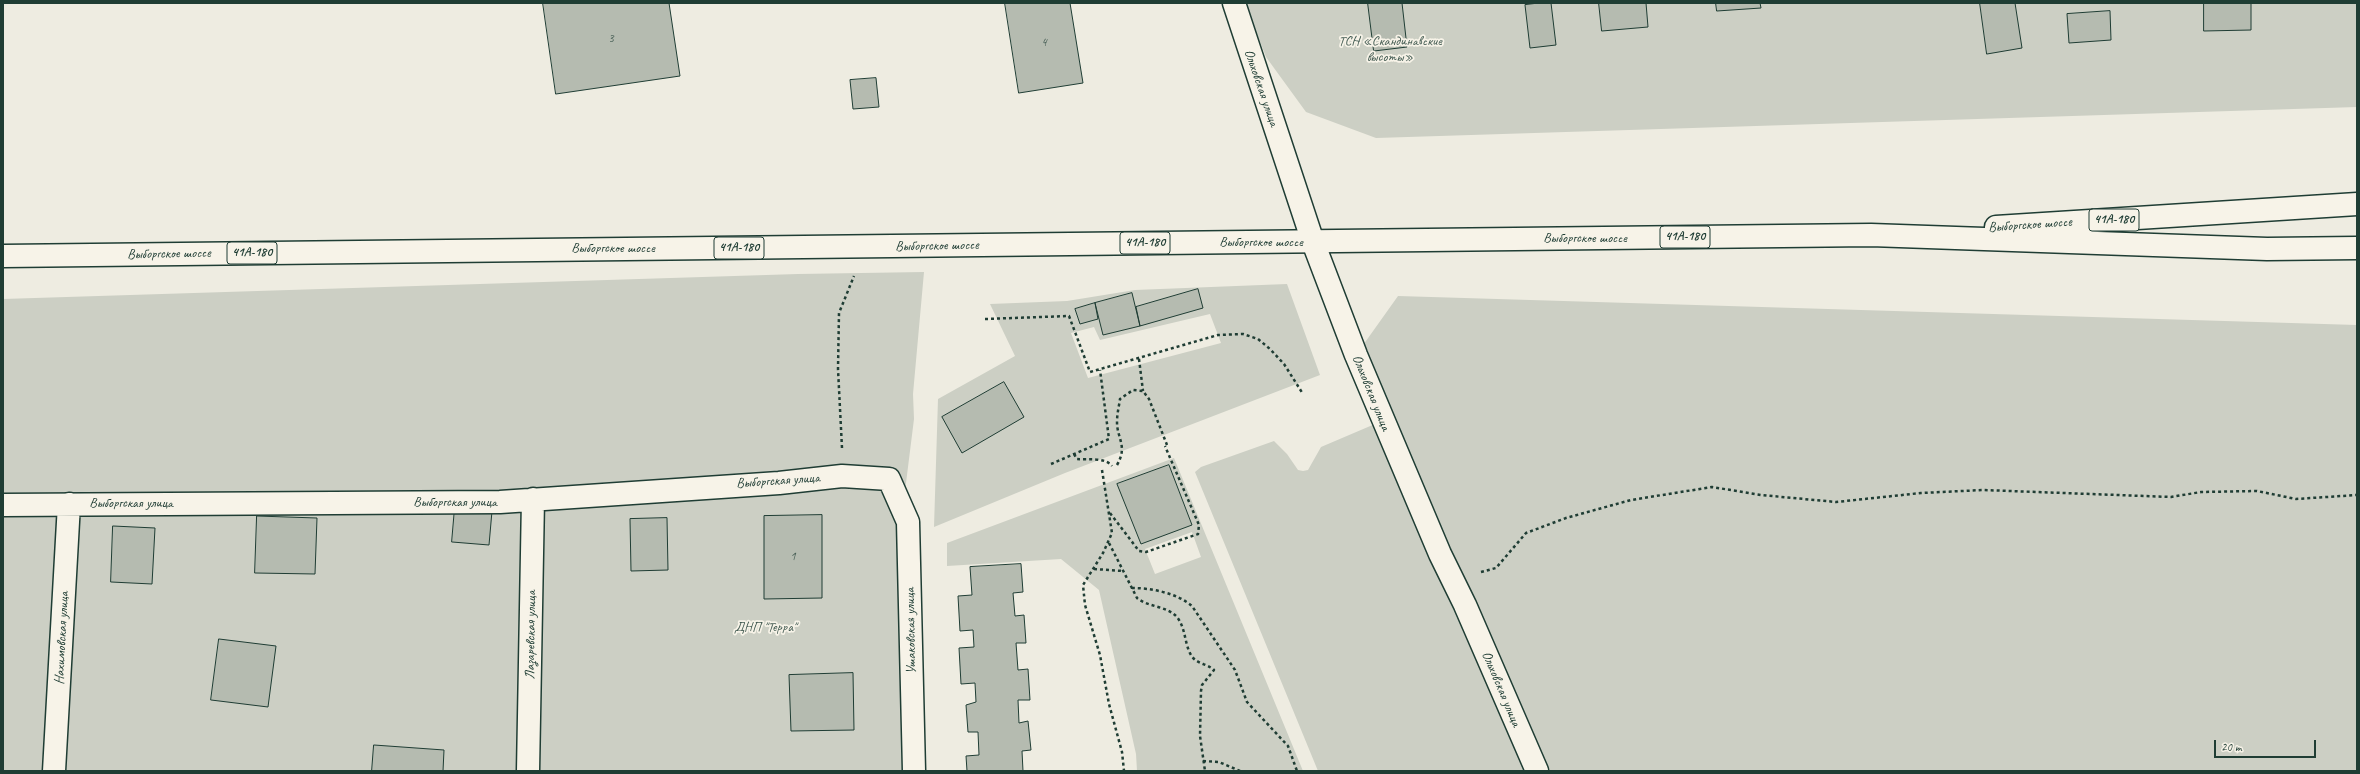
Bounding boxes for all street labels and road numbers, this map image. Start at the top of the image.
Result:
street label: Ольховская улица [1240,47,1282,129]
road number: 41А-180 [2089,209,2139,231]
street label: Выборгское шоссе [1988,214,2072,236]
road number: 41А-180 [1660,226,1710,248]
street label: Выборгское шоссе [1543,230,1627,246]
road number: 41А-180 [1120,232,1170,254]
street label: Выборгское шоссе [1219,234,1303,250]
road number: 41А-180 [714,237,764,259]
street label: Выборгское шоссе [895,237,979,255]
street label: Выборгское шоссе [571,240,655,256]
road number: 41А-180 [227,242,277,264]
street label: Выборгское шоссе [127,245,211,263]
street label: Ольховская улица [1348,353,1394,433]
street label: Выборгская улица [736,470,820,492]
street label: Выборгская улица [413,494,497,510]
street label: Выборгская улица [89,495,173,511]
street label: Ушаковская улица [902,588,920,674]
street label: Лазаревская улица [522,590,540,680]
street label: Нахимовская улица [51,591,73,685]
street label: Ольховская улица [1478,649,1524,729]

